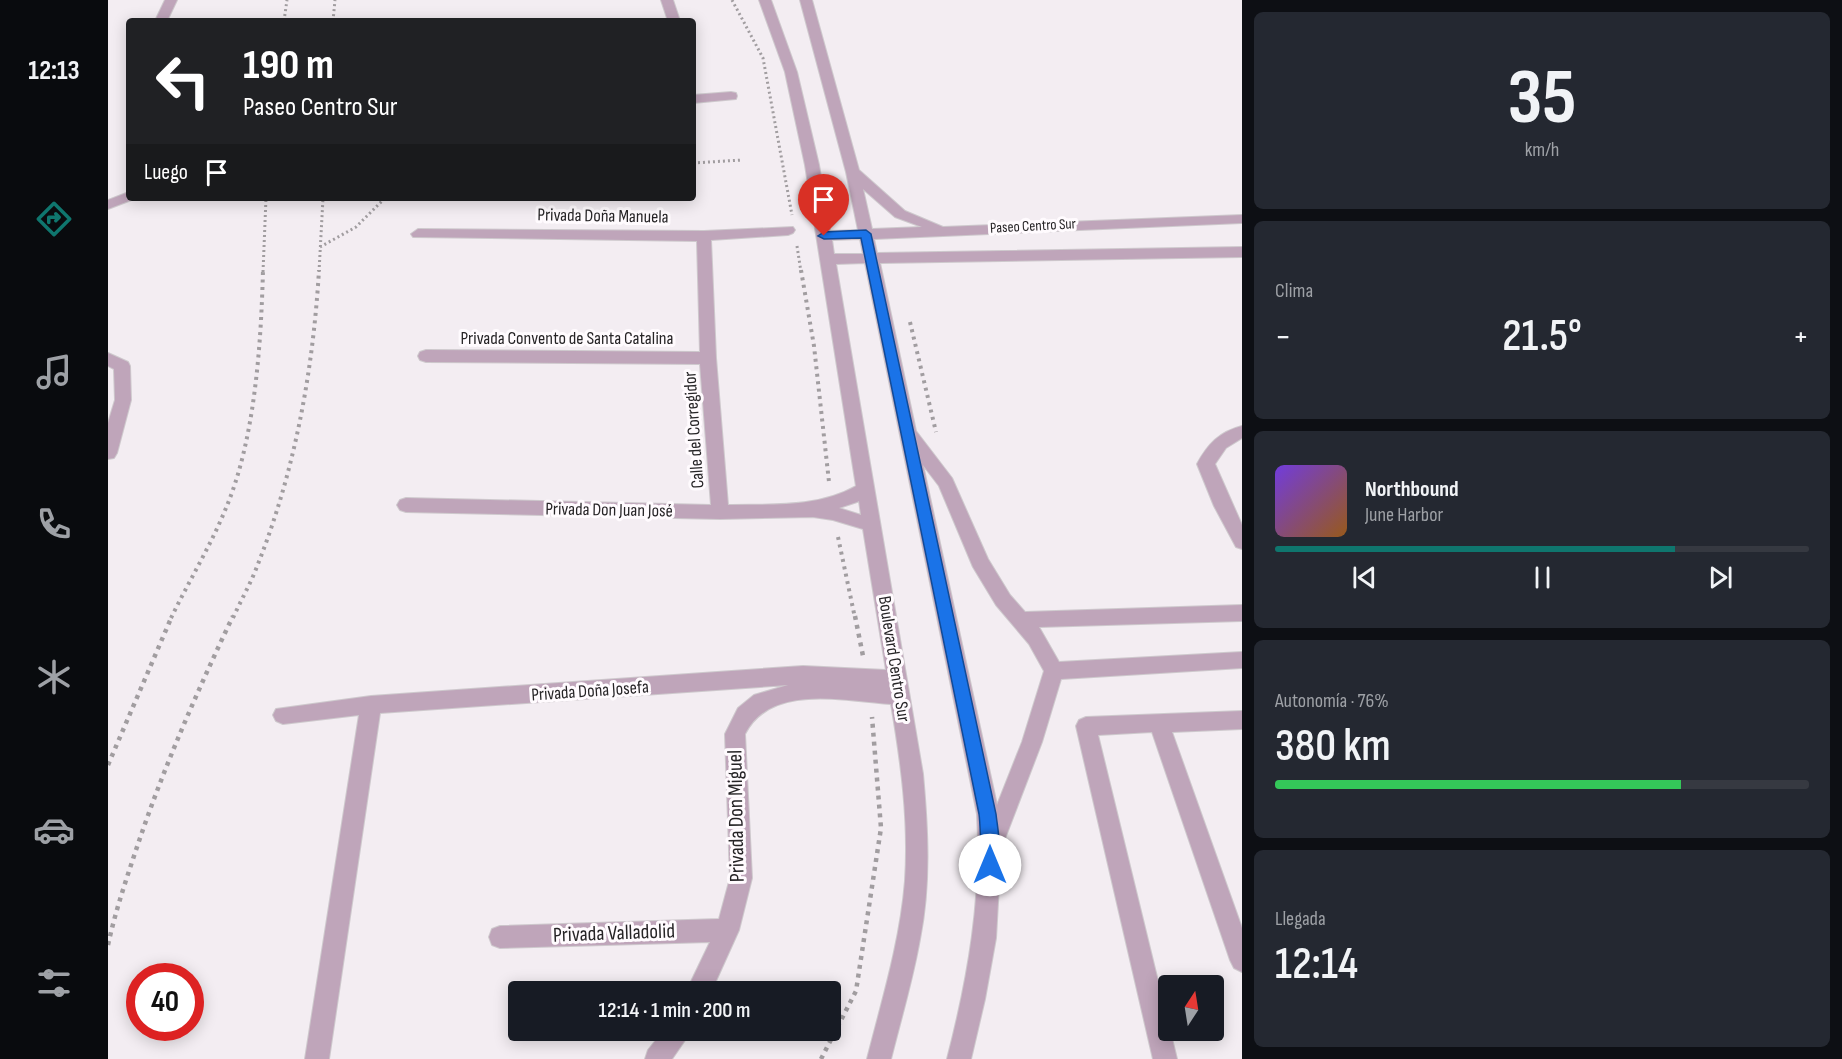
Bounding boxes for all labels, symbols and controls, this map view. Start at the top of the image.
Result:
text: 190 m [243,40,334,91]
icon: left [144,42,222,120]
text: 35 [1507,52,1577,145]
text: 12:13 [28,55,80,87]
text: Paseo Centro Sur [243,91,398,123]
text: km/h [1525,138,1559,162]
icon: arrive [200,156,233,189]
text: Luego [144,159,188,186]
pin [798,174,849,236]
icon: arrive [807,183,840,216]
icon: directions [33,198,75,240]
street label: Privada Doña Manuela [537,204,669,228]
street label: Paseo Centro Sur [990,214,1077,238]
text: Clima [1275,279,1313,303]
text: 21.5° [1502,309,1582,364]
text: − [1275,317,1291,357]
text: + [1793,317,1809,357]
street label: Privada Convento de Santa Catalina [461,328,674,349]
icon: music [33,351,75,393]
street label: Calle del Corregidor [679,371,709,489]
text: Northbound [1365,476,1459,503]
street label: Privada Don Juan José [545,498,673,522]
icon: phone [33,503,75,545]
text: June Harbor [1365,503,1443,527]
icon: previous [1348,561,1381,594]
icon: pause [1526,561,1559,594]
icon: next [1704,561,1737,594]
street label: Boulevard Centro Sur [874,595,914,723]
icon: climate [33,656,75,698]
street label: Privada Doña Josefa [531,676,649,706]
text: Autonomía · 76% [1275,689,1389,713]
text: 380 km [1275,719,1391,774]
street label: Privada Don Miguel [722,750,750,882]
icon: car [33,809,75,851]
position arrow [958,833,1022,897]
text: Llegada [1275,907,1326,931]
street label: Privada Valladolid [553,918,675,948]
text: 12:14 [1275,937,1358,992]
icon: filters [33,962,75,1004]
speed limit sign: 40 [126,963,204,1041]
north arrow [1158,975,1224,1041]
map controls [1158,975,1224,1041]
text: 12:14 · 1 min · 200 m [599,997,750,1024]

